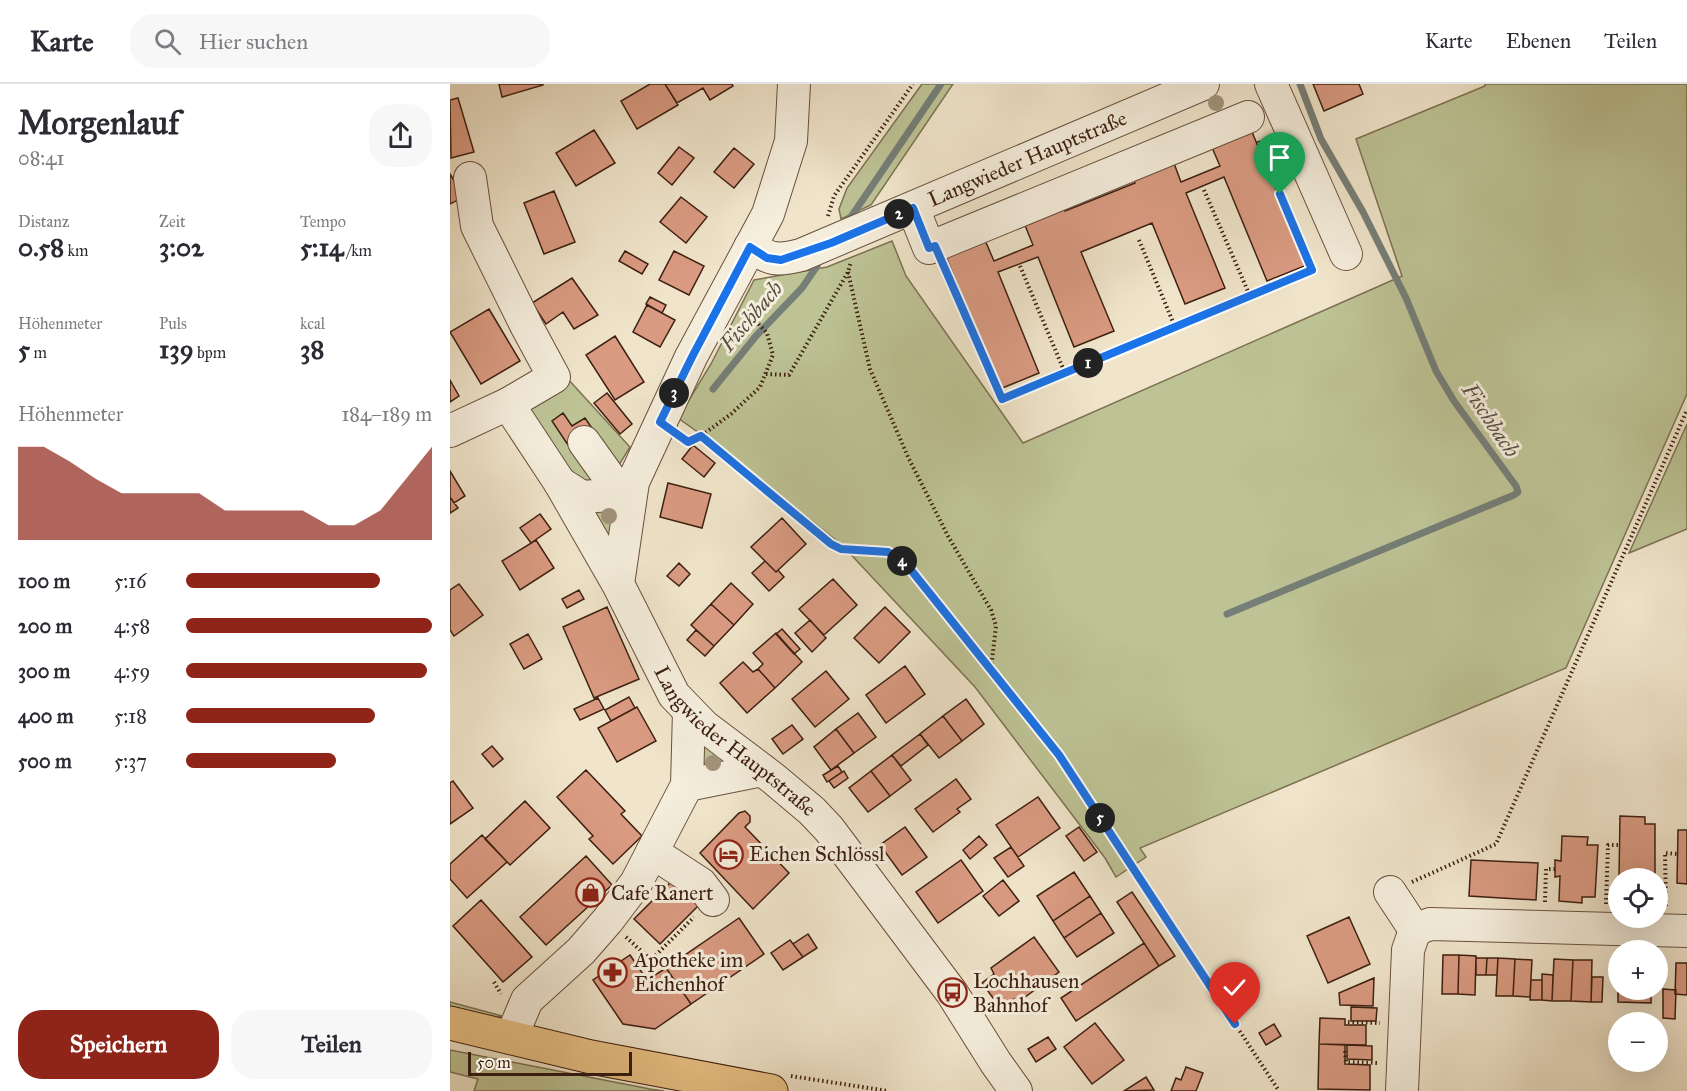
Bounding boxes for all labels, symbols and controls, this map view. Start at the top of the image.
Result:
search box [130,14,550,68]
text: Karte [30,24,94,59]
icon: search [151,25,184,58]
text: Hier suchen [199,28,308,55]
text: Karte [1425,28,1473,54]
text: Ebenen [1506,28,1571,54]
text: Teilen [1604,28,1657,54]
text: Morgenlauf [18,103,179,143]
button: share [369,104,432,167]
street label: Langwieder Hauptstraße [924,105,1131,212]
pin [1254,132,1305,194]
icon: arrive [1263,141,1296,174]
text: 08:41 [18,146,64,170]
pin: 2 [884,199,914,229]
text: 2 [895,204,903,223]
text: Distanz [18,212,69,231]
text: Zeit [159,212,186,231]
text: Tempo [300,212,346,231]
text: 0.58 [18,231,64,263]
text: 3:02 [159,231,204,263]
text: 5:14 [300,231,343,263]
text: km [64,241,88,260]
text: /km [343,241,372,260]
water label: Fischbach [713,275,788,358]
text: Höhenmeter [18,314,102,333]
text: Puls [159,314,187,333]
text: kcal [300,314,325,333]
text: 5 [18,333,30,365]
text: 139 [159,333,194,365]
text: 38 [300,333,324,365]
text: m [30,343,47,362]
text: bpm [194,343,226,362]
pin: 1 [1073,348,1103,378]
text: 1 [1085,353,1091,372]
water label: Fischbach [1456,377,1526,463]
pin: 3 [659,378,689,408]
text: 3 [671,383,677,402]
text: Höhenmeter [18,402,123,426]
text: 184–189 m [341,402,432,426]
pin: 4 [887,546,917,576]
text: 4 [898,551,906,570]
text: 100 m [18,569,70,593]
text: 5:16 [114,569,146,593]
text: 200 m [18,614,72,638]
text: 4:58 [114,614,150,638]
text: 300 m [18,659,70,683]
text: 4:59 [114,659,150,683]
street label: Langwieder Hauptstraße [648,661,822,822]
text: 400 m [18,704,74,728]
text: 5:18 [114,704,147,728]
text: 500 m [18,749,72,773]
text: 5:37 [114,749,147,773]
pin: 5 [1085,803,1115,833]
text: 5 [1096,808,1104,827]
hotel icon: Eichen Schlössl [712,838,744,870]
place label: Eichen Schlössl [749,841,885,867]
map controls [1608,868,1668,1072]
button: locate [1608,868,1668,928]
shop icon: Cafe Ranert [574,877,606,909]
place label: Cafe Ranert [611,880,714,906]
button: + [1608,940,1668,1000]
place label: Apotheke im Eichenhof [633,947,744,997]
pharmacy icon: Apotheke im Eichenhof [597,956,629,988]
pin [1209,962,1260,1024]
place label: Lochhausen Bahnhof [973,968,1079,1018]
icon: check [1218,971,1251,1004]
bus stop icon: Lochhausen Bahnhof [936,977,968,1009]
button: Speichern [18,1010,219,1079]
button: Teilen [231,1010,432,1079]
button: − [1608,1012,1668,1072]
scale bar [468,1049,632,1076]
text: 50 m [477,1053,511,1072]

